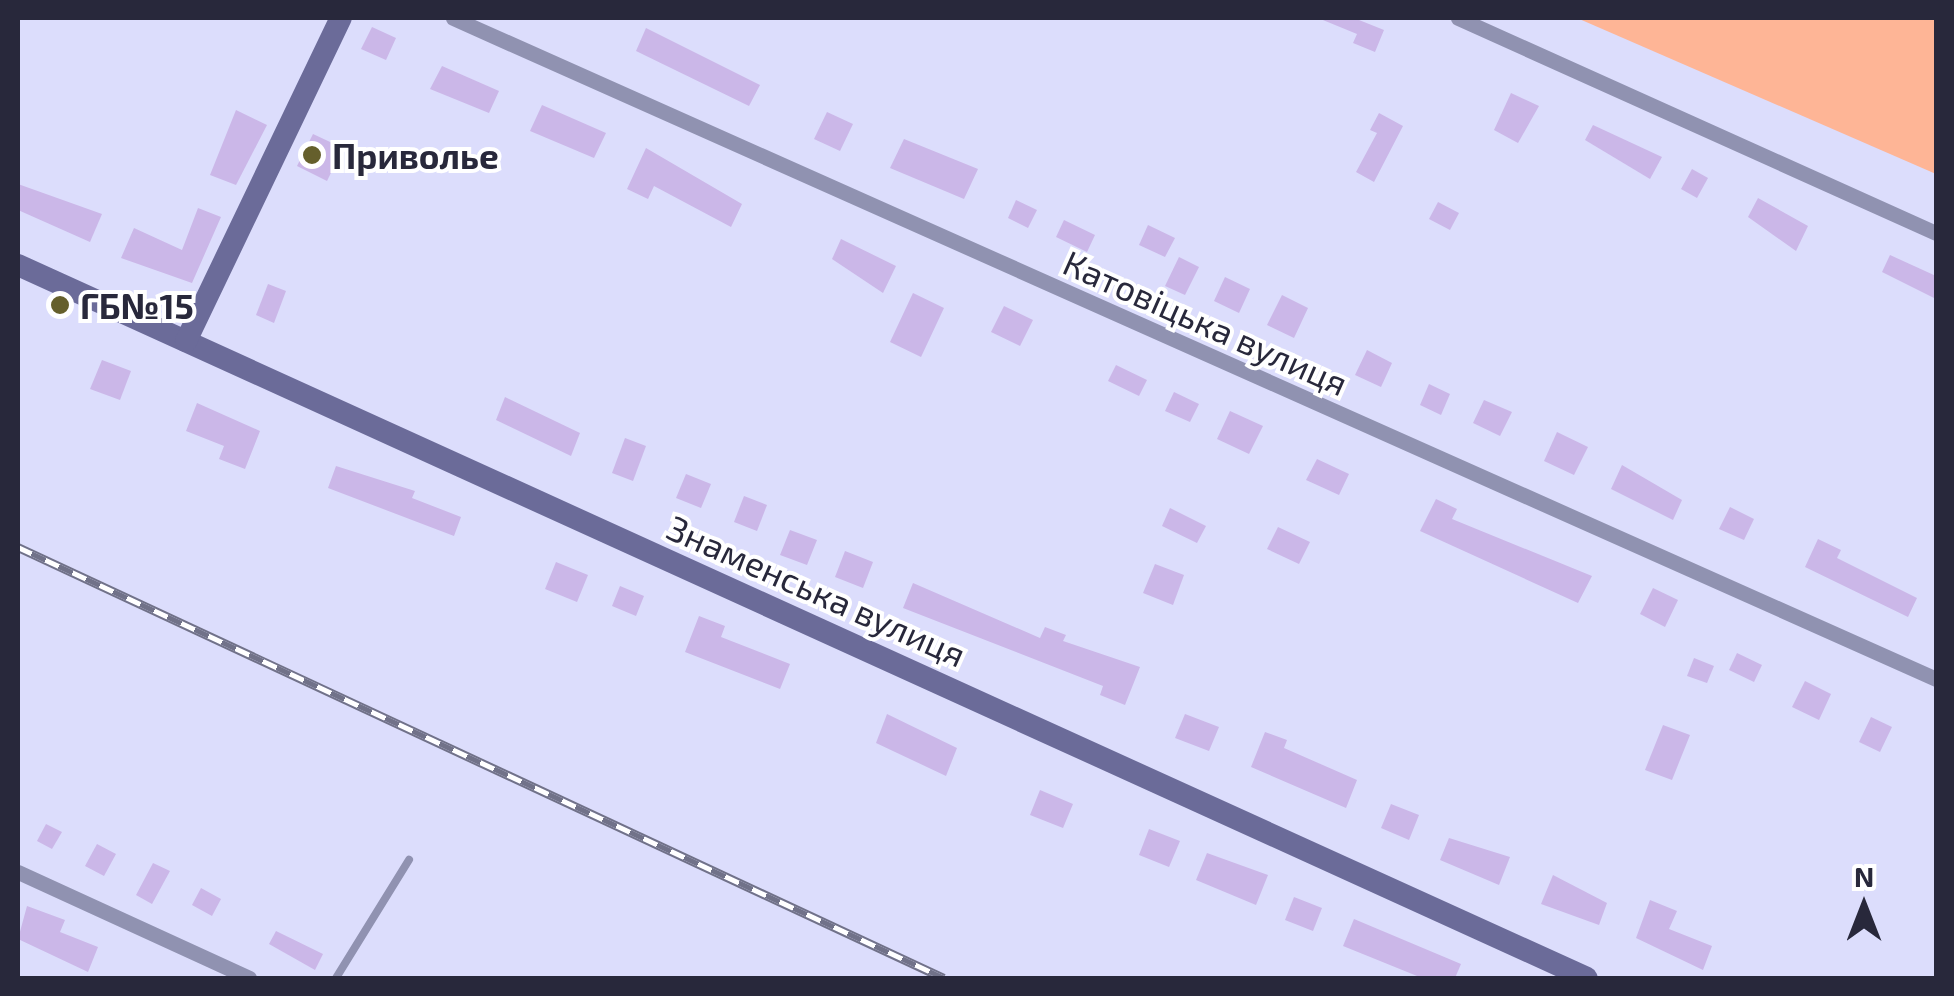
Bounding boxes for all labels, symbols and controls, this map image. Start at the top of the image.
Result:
place label: Приволье [332,134,499,176]
marker: Приволье [301,144,323,166]
street label: Катовіцька вулиця [1057,240,1355,404]
place label: ГБ№15 [80,284,194,326]
marker: ГБ№15 [49,294,71,316]
street label: Знаменська вулиця [661,505,973,675]
north arrow [1814,856,1914,956]
text: N [1854,859,1874,893]

